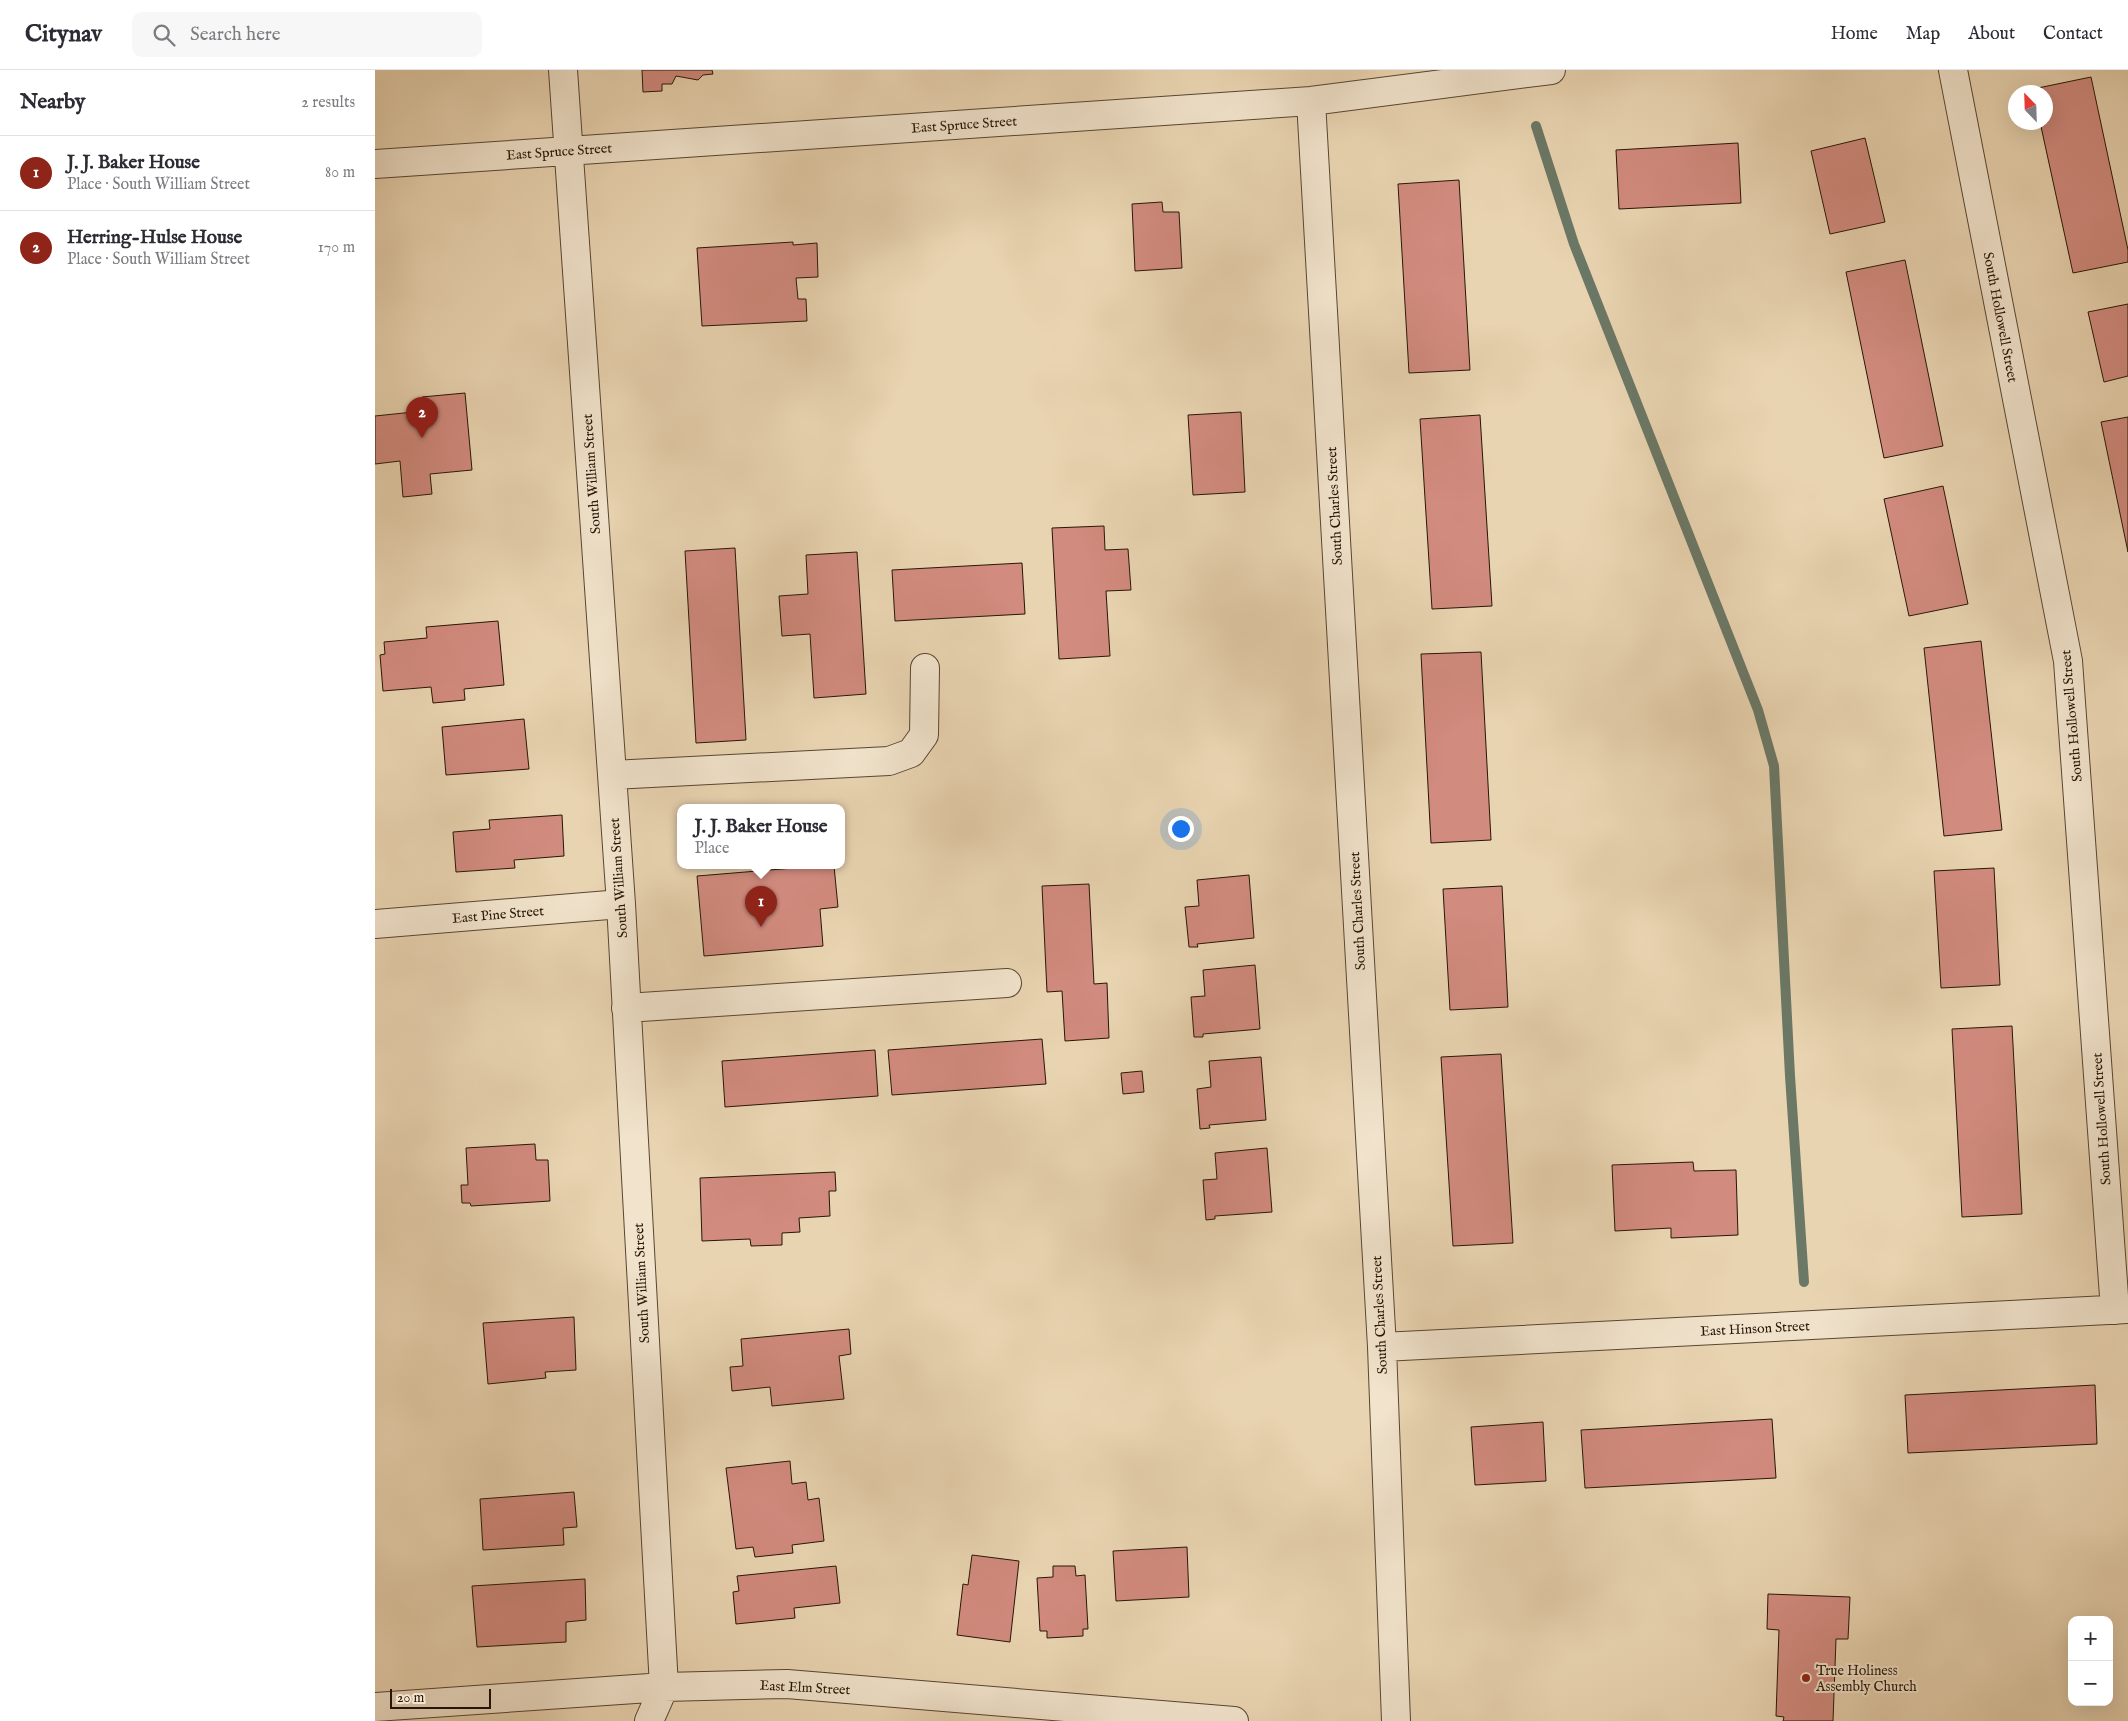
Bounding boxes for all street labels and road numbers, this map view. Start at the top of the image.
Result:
street label: East Spruce Street [911,112,1018,138]
street label: East Spruce Street [506,139,613,165]
street label: South Hollowell Street [1979,250,2022,384]
street label: South William Street [579,413,605,535]
street label: South Charles Street [1323,446,1347,566]
street label: South Hollowell Street [2057,649,2087,783]
street label: South William Street [606,817,632,939]
street label: South Charles Street [1346,851,1370,971]
street label: East Pine Street [451,902,545,928]
street label: South Hollowell Street [2088,1052,2116,1186]
street label: South William Street [630,1222,654,1344]
street label: South Charles Street [1368,1255,1392,1375]
street label: East Hinson Street [1700,1317,1810,1341]
street label: East Elm Street [759,1677,851,1699]

